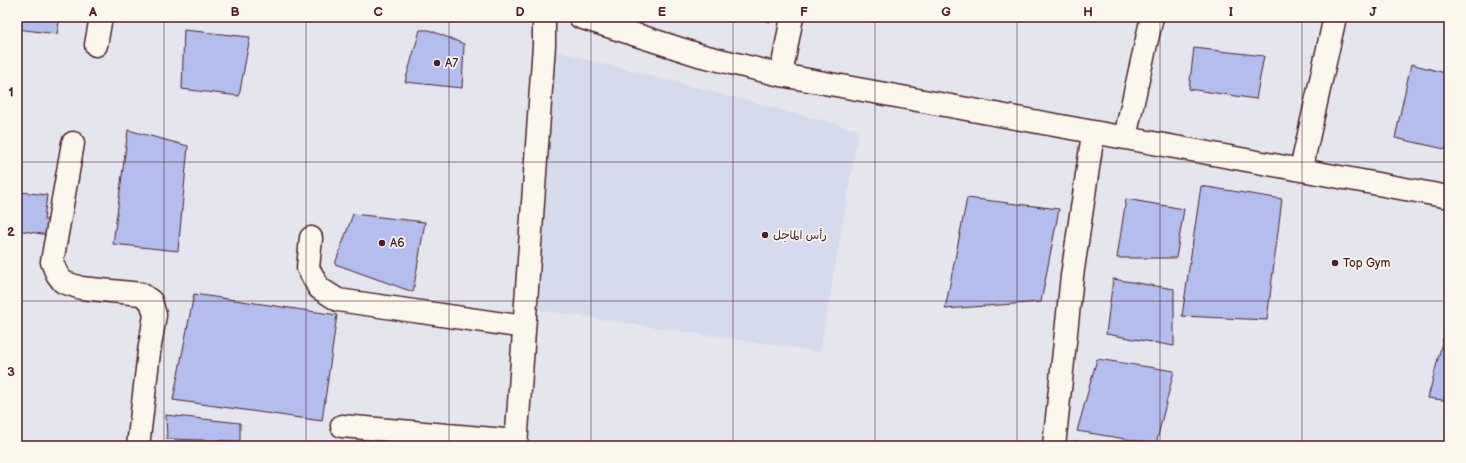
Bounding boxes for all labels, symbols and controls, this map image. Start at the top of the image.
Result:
text: A [88,4,97,20]
text: B [230,4,240,20]
text: C [373,4,383,20]
text: D [515,4,525,20]
text: E [658,4,667,20]
text: F [800,4,808,20]
text: G [941,4,951,20]
text: H [1083,4,1093,20]
text: I [1229,4,1233,20]
text: J [1369,4,1377,20]
place label: A7 [445,56,458,71]
marker: A7 [432,58,442,68]
text: 1 [8,84,14,100]
text: 2 [7,224,15,240]
place label: رأس الماجل [773,228,827,243]
marker: رأس الماجل [760,230,770,240]
place label: A6 [390,236,405,251]
marker: A6 [377,238,387,248]
place label: Top Gym [1343,256,1390,271]
marker: Top Gym [1330,258,1340,268]
text: 3 [7,364,15,380]

